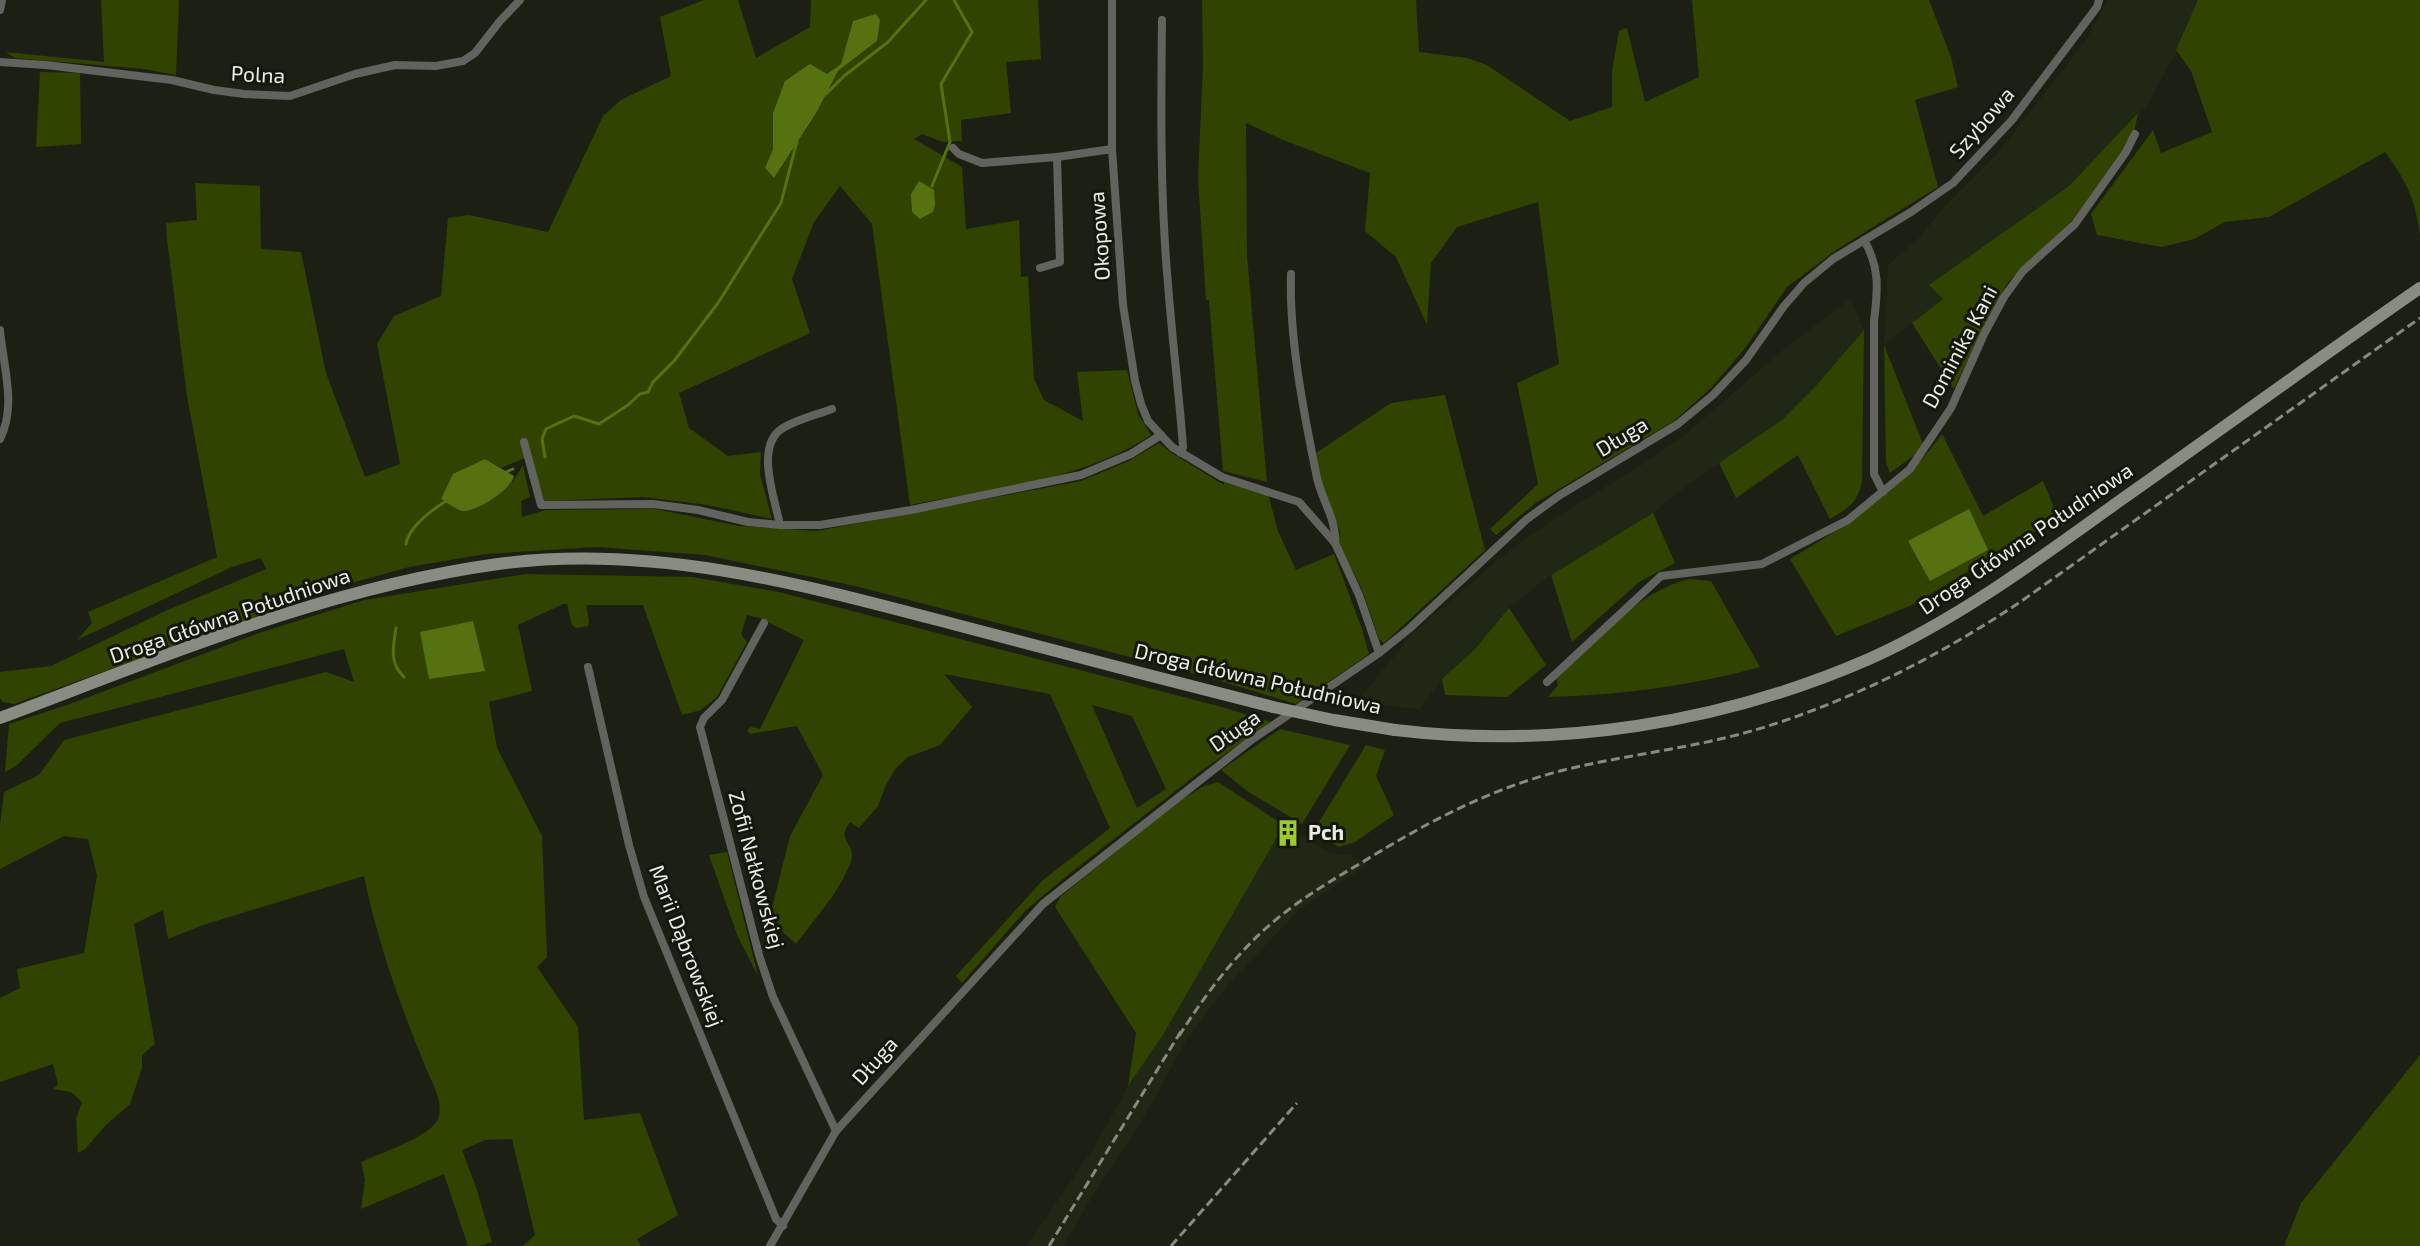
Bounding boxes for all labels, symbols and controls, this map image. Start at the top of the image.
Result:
street label: Polna [230,60,286,87]
street label: Szybowa [1943,81,2019,163]
street label: Okopowa [1083,191,1114,281]
street label: Dominika Kani [1916,281,2001,412]
street label: Długa [1591,411,1652,461]
street label: Droga Główna Południowa [1913,457,2137,619]
street label: Droga Główna Południowa [106,562,353,668]
street label: Droga Główna Południowa [1132,637,1384,718]
street label: Długa [1204,703,1264,756]
street label: Zofii Nałkowskiej [723,788,791,951]
building icon: Pch [1273,818,1303,848]
place label: Pch [1308,819,1344,844]
street label: Marii Dąbrowskiej [644,861,730,1030]
street label: Długa [846,1031,902,1089]

